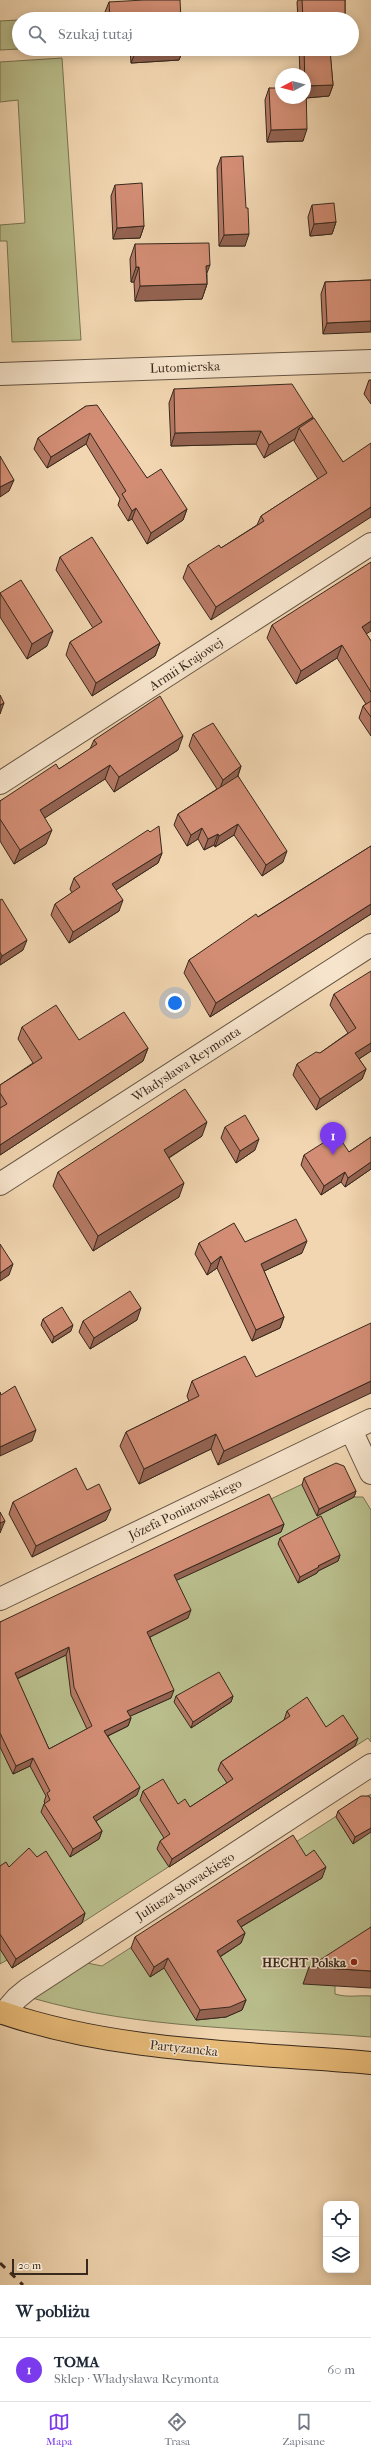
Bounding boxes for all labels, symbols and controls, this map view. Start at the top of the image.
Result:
search box [12,12,359,56]
icon: search [26,23,48,45]
text: Szukaj tutaj [58,25,132,43]
north arrow [275,68,311,104]
street label: Lutomierska [150,358,221,376]
street label: Armii Krajowej [145,635,226,694]
your location [165,993,185,1013]
street label: Władysława Reymonta [128,1023,244,1105]
pin: 1 [320,1122,346,1155]
street label: Józefa Poniatowskiego [125,1475,244,1543]
street label: Juliusza Słowackiego [132,1848,237,1924]
place label: HECHT Polska [262,1955,347,1970]
marker: HECHT Polska [349,1957,359,1967]
street label: Partyzancka [149,2037,220,2059]
map controls [323,2201,359,2273]
button: locate [323,2201,359,2237]
button: layers [323,2237,359,2273]
scale bar [12,2257,88,2276]
text: 20 m [18,2259,41,2272]
text: W pobliżu [16,2301,90,2321]
text: TOMA [54,2353,99,2371]
text: 1 [27,2362,31,2377]
text: 60 m [327,2362,355,2377]
text: Sklep · Władysława Reymonta [54,2371,219,2386]
tab: Mapa [46,2411,72,2448]
tab: Trasa [165,2411,190,2448]
tab: Zapisane [282,2411,325,2448]

